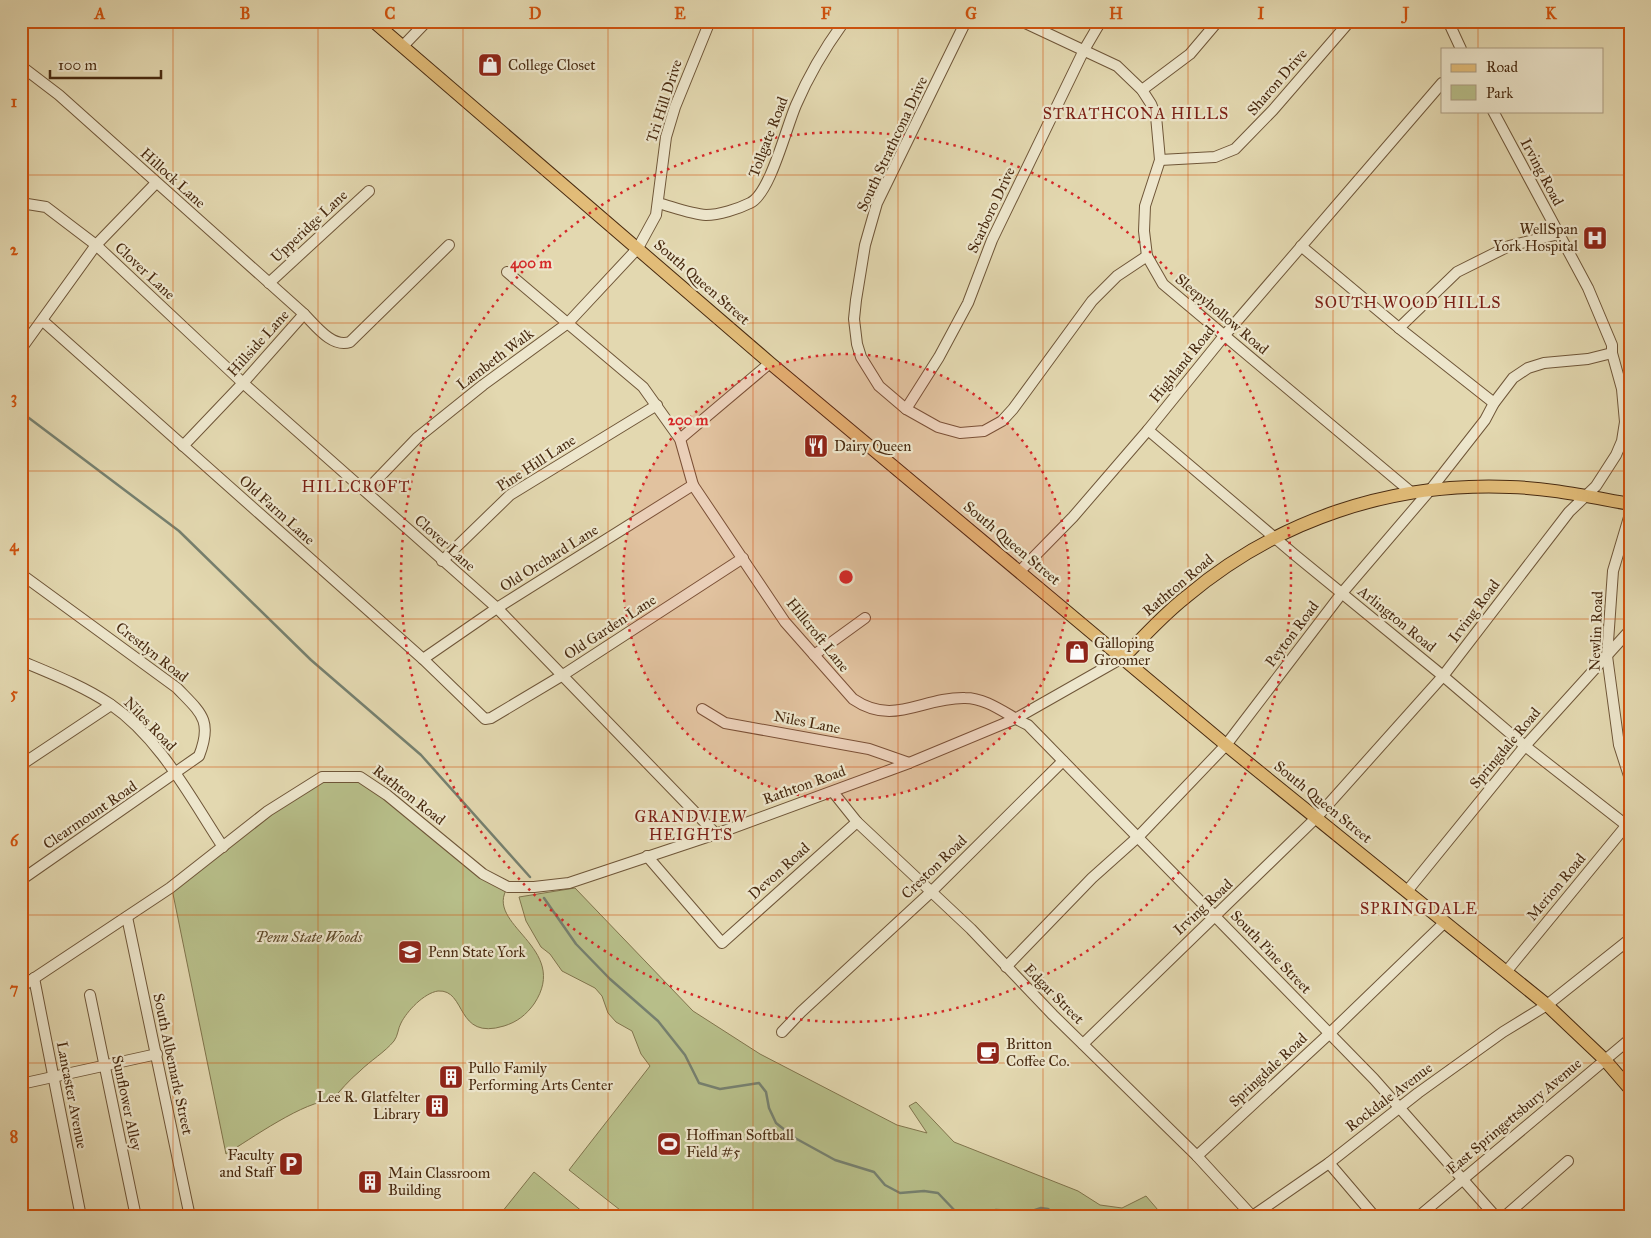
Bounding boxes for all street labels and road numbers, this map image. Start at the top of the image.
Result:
street label: Sharon Drive [1243,45,1311,119]
street label: Tri Hill Drive [642,57,686,145]
street label: South Strathcona Drive [853,74,931,214]
street label: Tollgate Road [744,94,792,180]
street label: Irving Road [1517,135,1568,209]
street label: Hillock Lane [137,144,209,212]
street label: Scarboro Drive [963,164,1019,256]
street label: Upperidge Lane [267,186,351,266]
street label: South Queen Street [650,236,754,329]
street label: Clover Lane [111,239,179,303]
street label: Sleepyhollow Road [1172,270,1273,358]
street label: Hillside Lane [223,306,293,380]
street label: Highland Road [1146,322,1219,406]
street label: Lambeth Walk [453,324,537,394]
street label: Pine Hill Lane [493,431,579,495]
street label: Old Farm Lane [236,471,318,549]
street label: South Queen Street [960,497,1065,589]
street label: Clover Lane [411,511,479,575]
street label: Old Orchard Lane [497,521,601,595]
street label: Rathton Road [1139,550,1217,620]
street label: Irving Road [1445,576,1504,646]
street label: Arlington Road [1354,581,1440,656]
street label: Newlin Road [1586,590,1606,671]
street label: Old Garden Lane [561,591,659,663]
street label: Hillcroft Lane [783,594,853,676]
street label: Peyton Road [1261,597,1323,670]
street label: Crestlyn Road [112,618,192,686]
street label: Niles Road [120,693,180,755]
street label: Springdale Road [1466,703,1544,792]
street label: Niles Lane [772,707,842,737]
street label: South Queen Street [1270,757,1376,847]
street label: Rathton Road [369,761,449,829]
street label: Rathton Road [760,762,848,808]
street label: Clearmount Road [40,777,141,853]
street label: Creston Road [898,831,971,903]
street label: Devon Road [745,839,814,903]
street label: Merion Road [1523,849,1590,924]
street label: Irving Road [1170,875,1237,939]
street label: South Pine Street [1227,907,1316,998]
street label: Edgar Street [1020,960,1088,1028]
street label: South Albemarle Street [149,992,197,1137]
street label: Springdale Road [1225,1029,1311,1111]
street label: Lancaster Avenue [53,1040,91,1150]
street label: Sunflower Alley [108,1054,146,1153]
street label: East Springettsbury Avenue [1443,1054,1585,1178]
street label: Rockdale Avenue [1342,1059,1436,1135]

